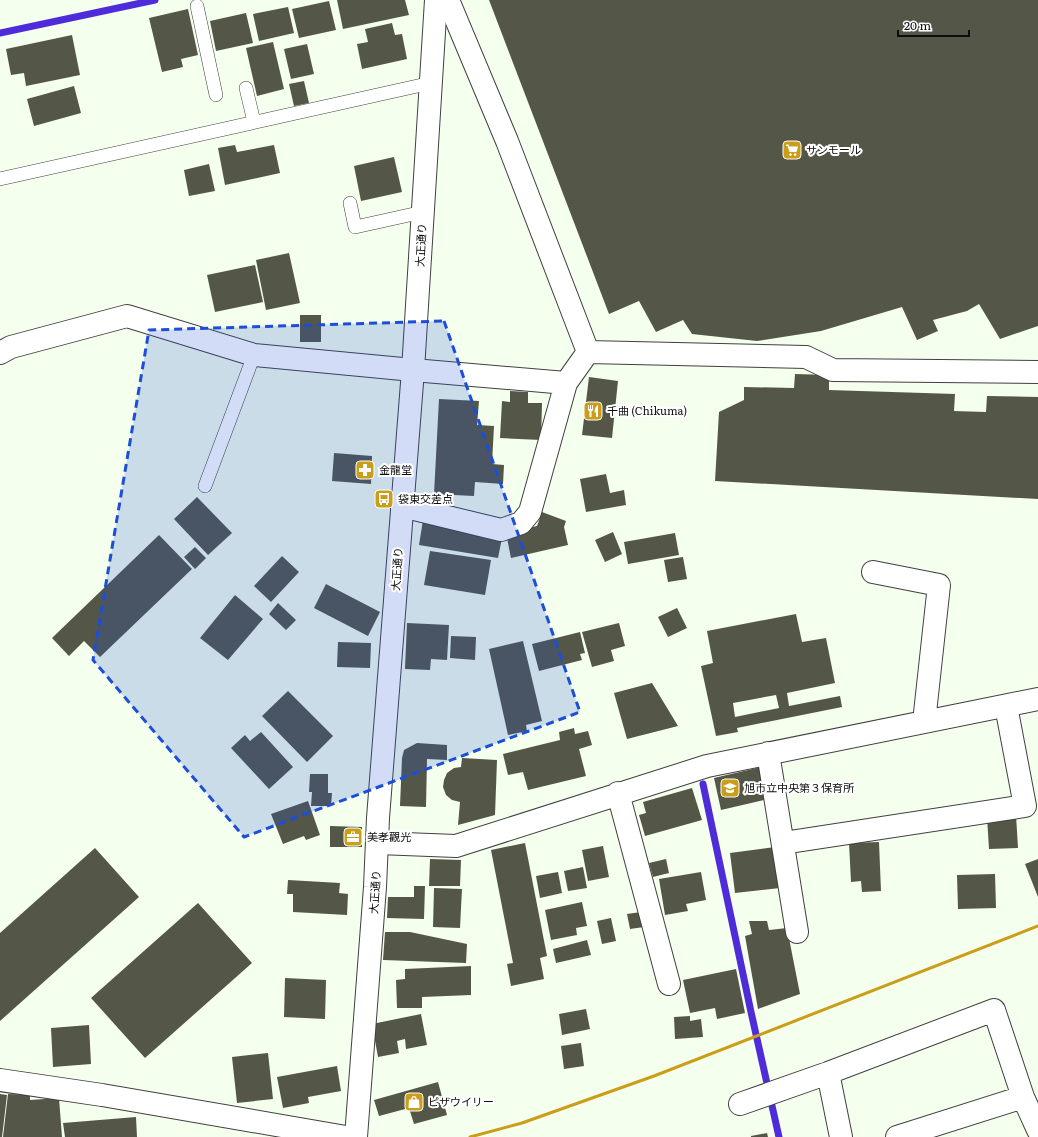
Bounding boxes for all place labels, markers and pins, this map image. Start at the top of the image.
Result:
supermarket icon: サンモール [781,139,803,161]
place label: サンモール [806,141,861,157]
restaurant icon: 千曲 (Chikuma) [582,400,604,422]
place label: 千曲 (Chikuma) [607,402,687,418]
pharmacy icon: 金龍堂 [354,459,376,481]
place label: 金龍堂 [379,461,412,477]
bus stop icon: 袋東交差点 [373,488,395,510]
place label: 袋東交差点 [398,490,453,506]
school or university icon: 旭市立中央第３保育所 [719,777,741,799]
place label: 旭市立中央第３保育所 [744,779,855,795]
office icon: 美孝觀光 [342,826,364,848]
place label: 美孝觀光 [367,828,411,844]
shop icon: ピザウイリー [403,1091,425,1113]
place label: ピザウイリー [428,1093,494,1109]

